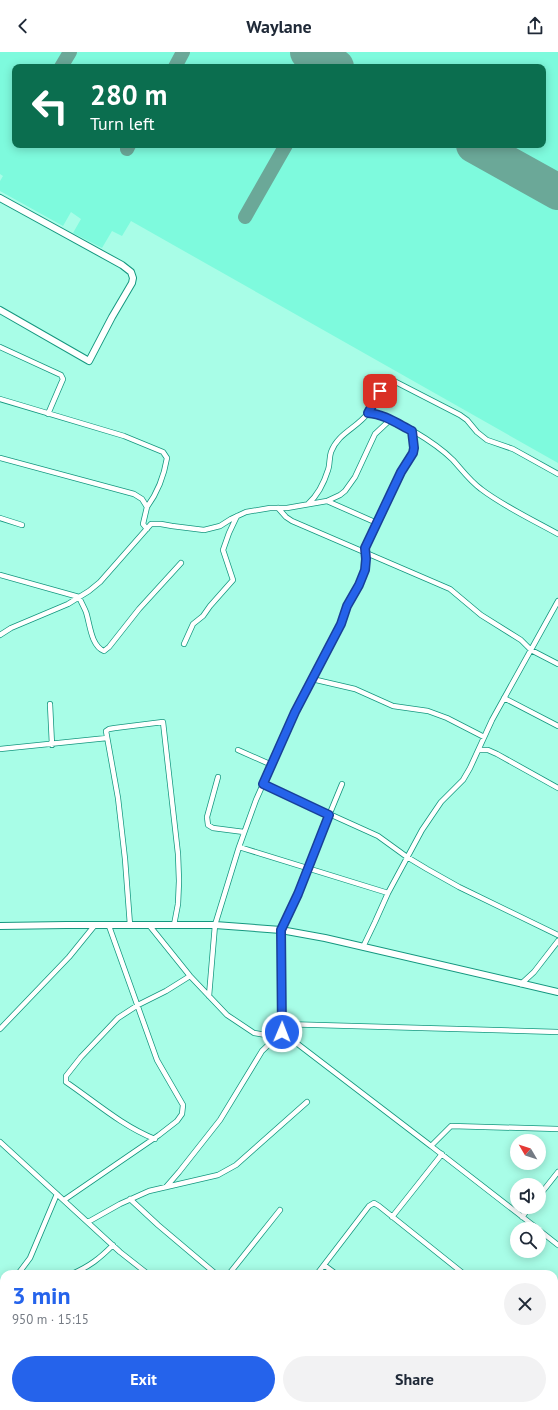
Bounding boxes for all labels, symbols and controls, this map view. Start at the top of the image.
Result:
icon: back [12,15,34,37]
text: Waylane [246,15,312,38]
icon: share [524,15,546,37]
text: 280 m [90,76,167,113]
icon: left [24,80,76,132]
text: Turn left [90,112,155,135]
pin [363,374,397,408]
icon: arrive [369,380,391,402]
position arrow [261,1011,303,1053]
north arrow [510,1134,546,1170]
map controls [510,1134,546,1258]
button: sound [510,1178,546,1214]
button: search [510,1222,546,1258]
text: 3 min [12,1280,71,1311]
button: close [504,1283,546,1325]
text: 950 m · 15:15 [12,1311,89,1328]
button: Exit [12,1356,275,1402]
button: Share [283,1356,546,1402]

